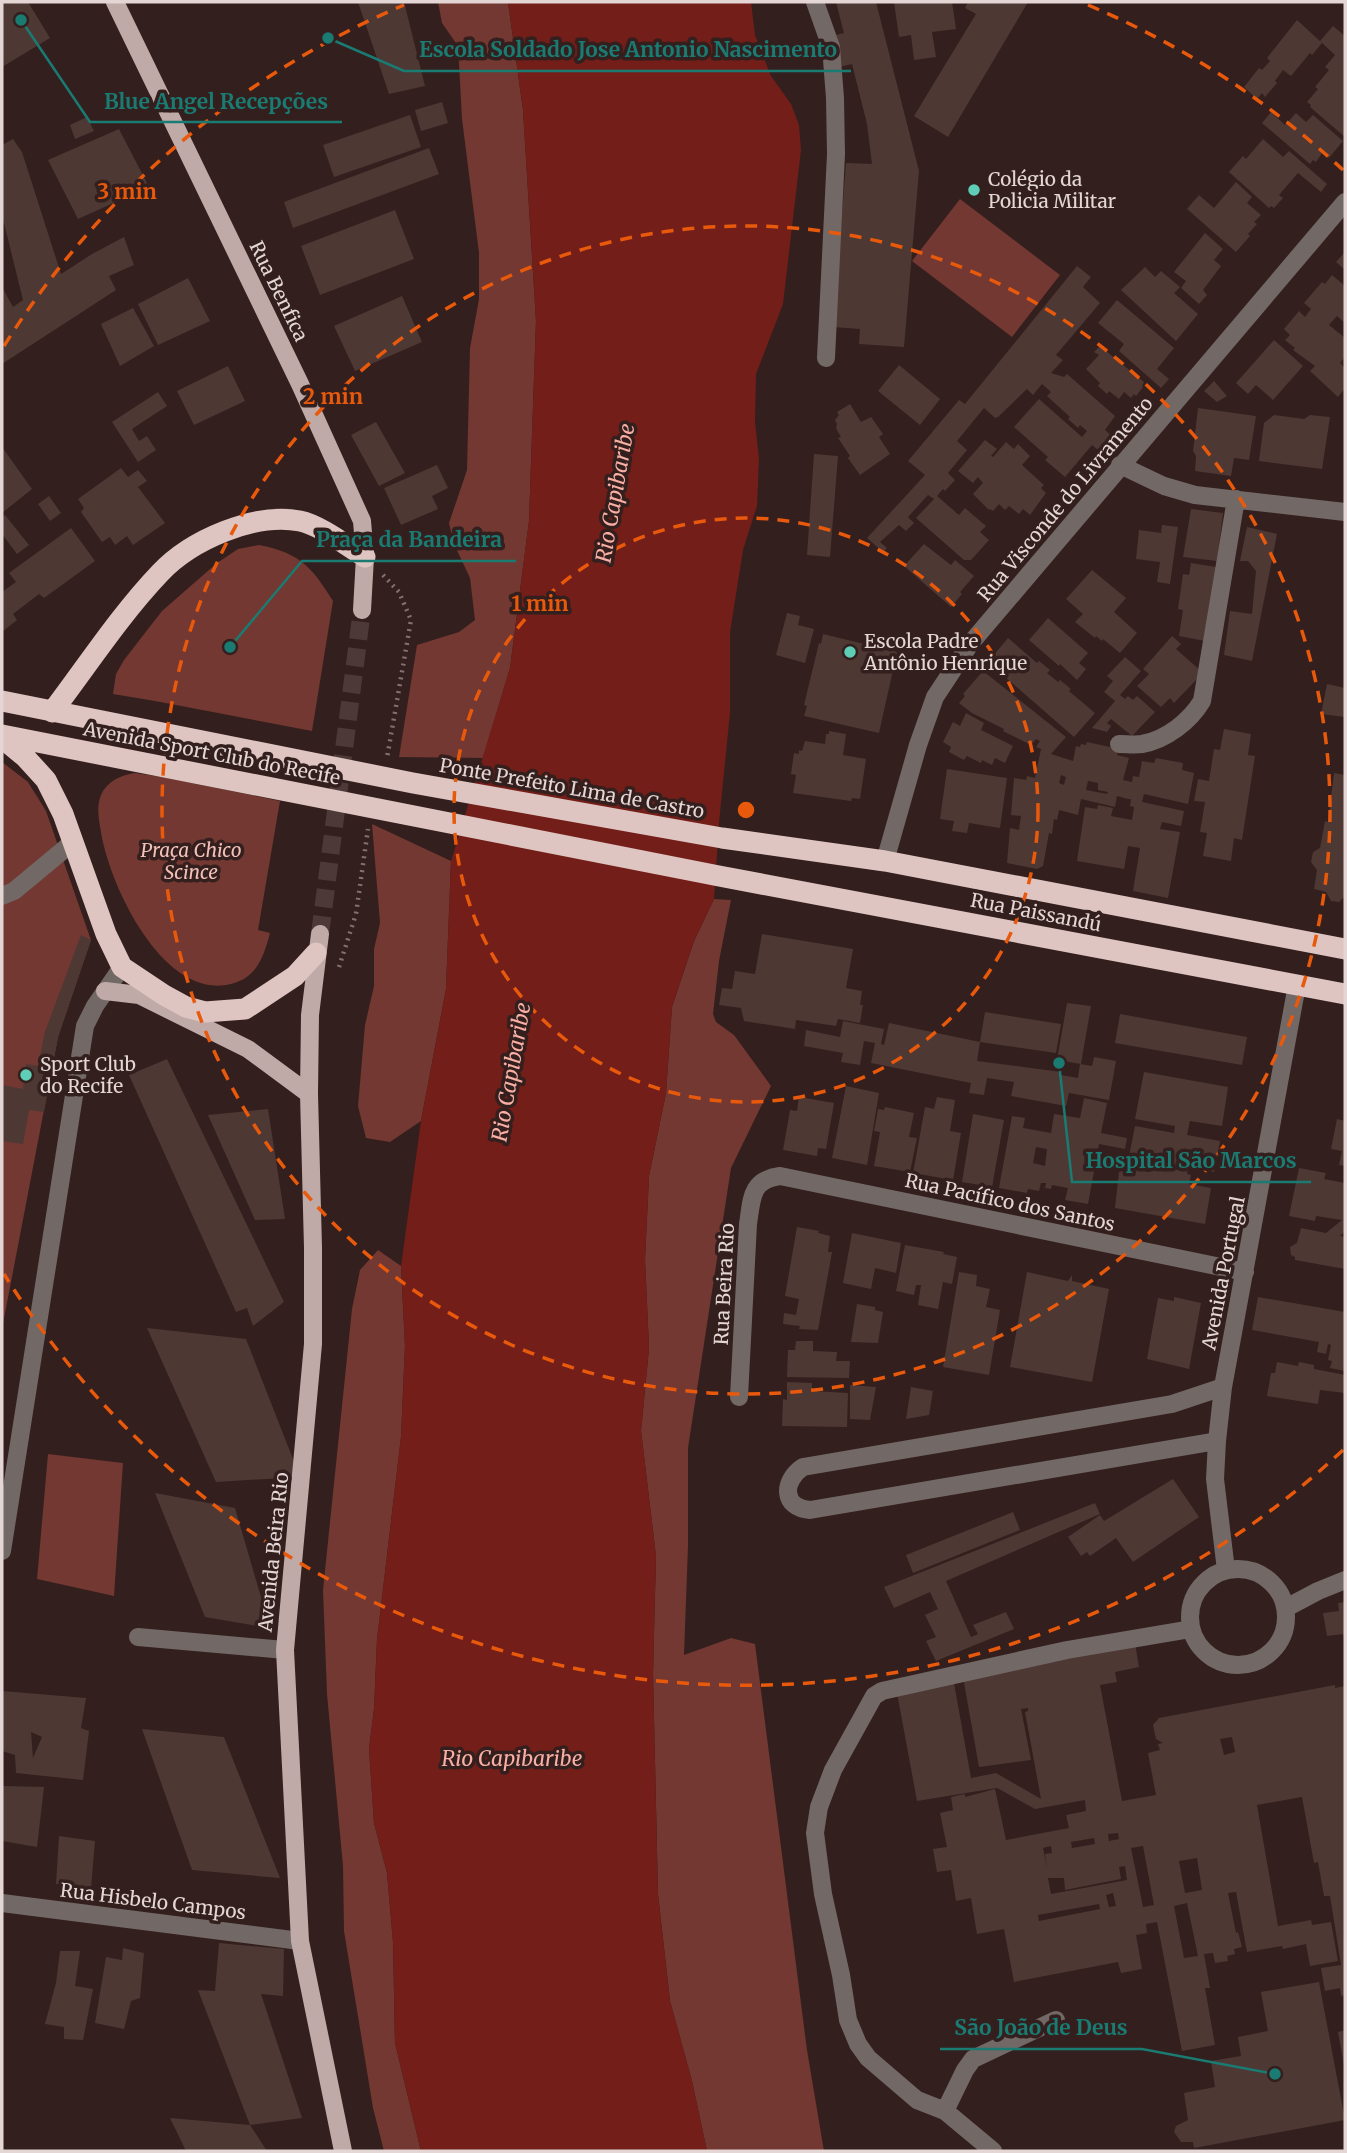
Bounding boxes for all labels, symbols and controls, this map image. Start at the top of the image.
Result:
callout: Escola Soldado Jose Antonio Nascimento [404,29,851,71]
text: Escola Soldado Jose Antonio Nascimento [419,36,837,63]
callout: Blue Angel Recepções [90,80,342,122]
text: Blue Angel Recepções [104,88,328,115]
place label: Colégio da Policia Militar [988,167,1117,213]
text: 3 min [97,178,157,205]
marker: Colégio da Policia Militar [966,182,982,198]
street label: Rua Benfica [244,237,314,345]
text: 2 min [303,383,363,410]
street label: Rua Visconde do Livramento [972,392,1158,606]
water label: Rio Capibaribe [589,421,641,565]
callout: Praça da Bandeira [302,519,516,561]
text: Praça da Bandeira [316,526,502,553]
text: 1 min [511,590,569,617]
place label: Escola Padre Antônio Henrique [863,629,1027,675]
marker: Escola Padre Antônio Henrique [842,644,858,660]
street label: Avenida Sport Club do Recife [81,716,342,790]
street label: Ponte Prefeito Lima de Castro [438,753,706,823]
centre of rings [734,798,758,822]
park label: Praça Chico Scince [141,838,242,884]
street label: Rua Paissandú [968,888,1104,936]
water label: Rio Capibaribe [485,1000,537,1144]
place label: Sport Club do Recife [40,1052,136,1098]
marker: Sport Club do Recife [18,1067,34,1083]
callout: Hospital São Marcos [1072,1140,1311,1182]
text: Hospital São Marcos [1085,1147,1297,1174]
street label: Rua Pacífico dos Santos [903,1168,1117,1236]
street label: Avenida Portugal [1196,1194,1250,1353]
street label: Rua Beira Rio [709,1222,739,1346]
street label: Avenida Beira Rio [253,1471,293,1634]
water label: Rio Capibaribe [442,1745,582,1772]
street label: Rua Hisbelo Campos [59,1878,247,1924]
callout: São João de Deus [940,2007,1142,2049]
text: São João de Deus [954,2014,1128,2041]

